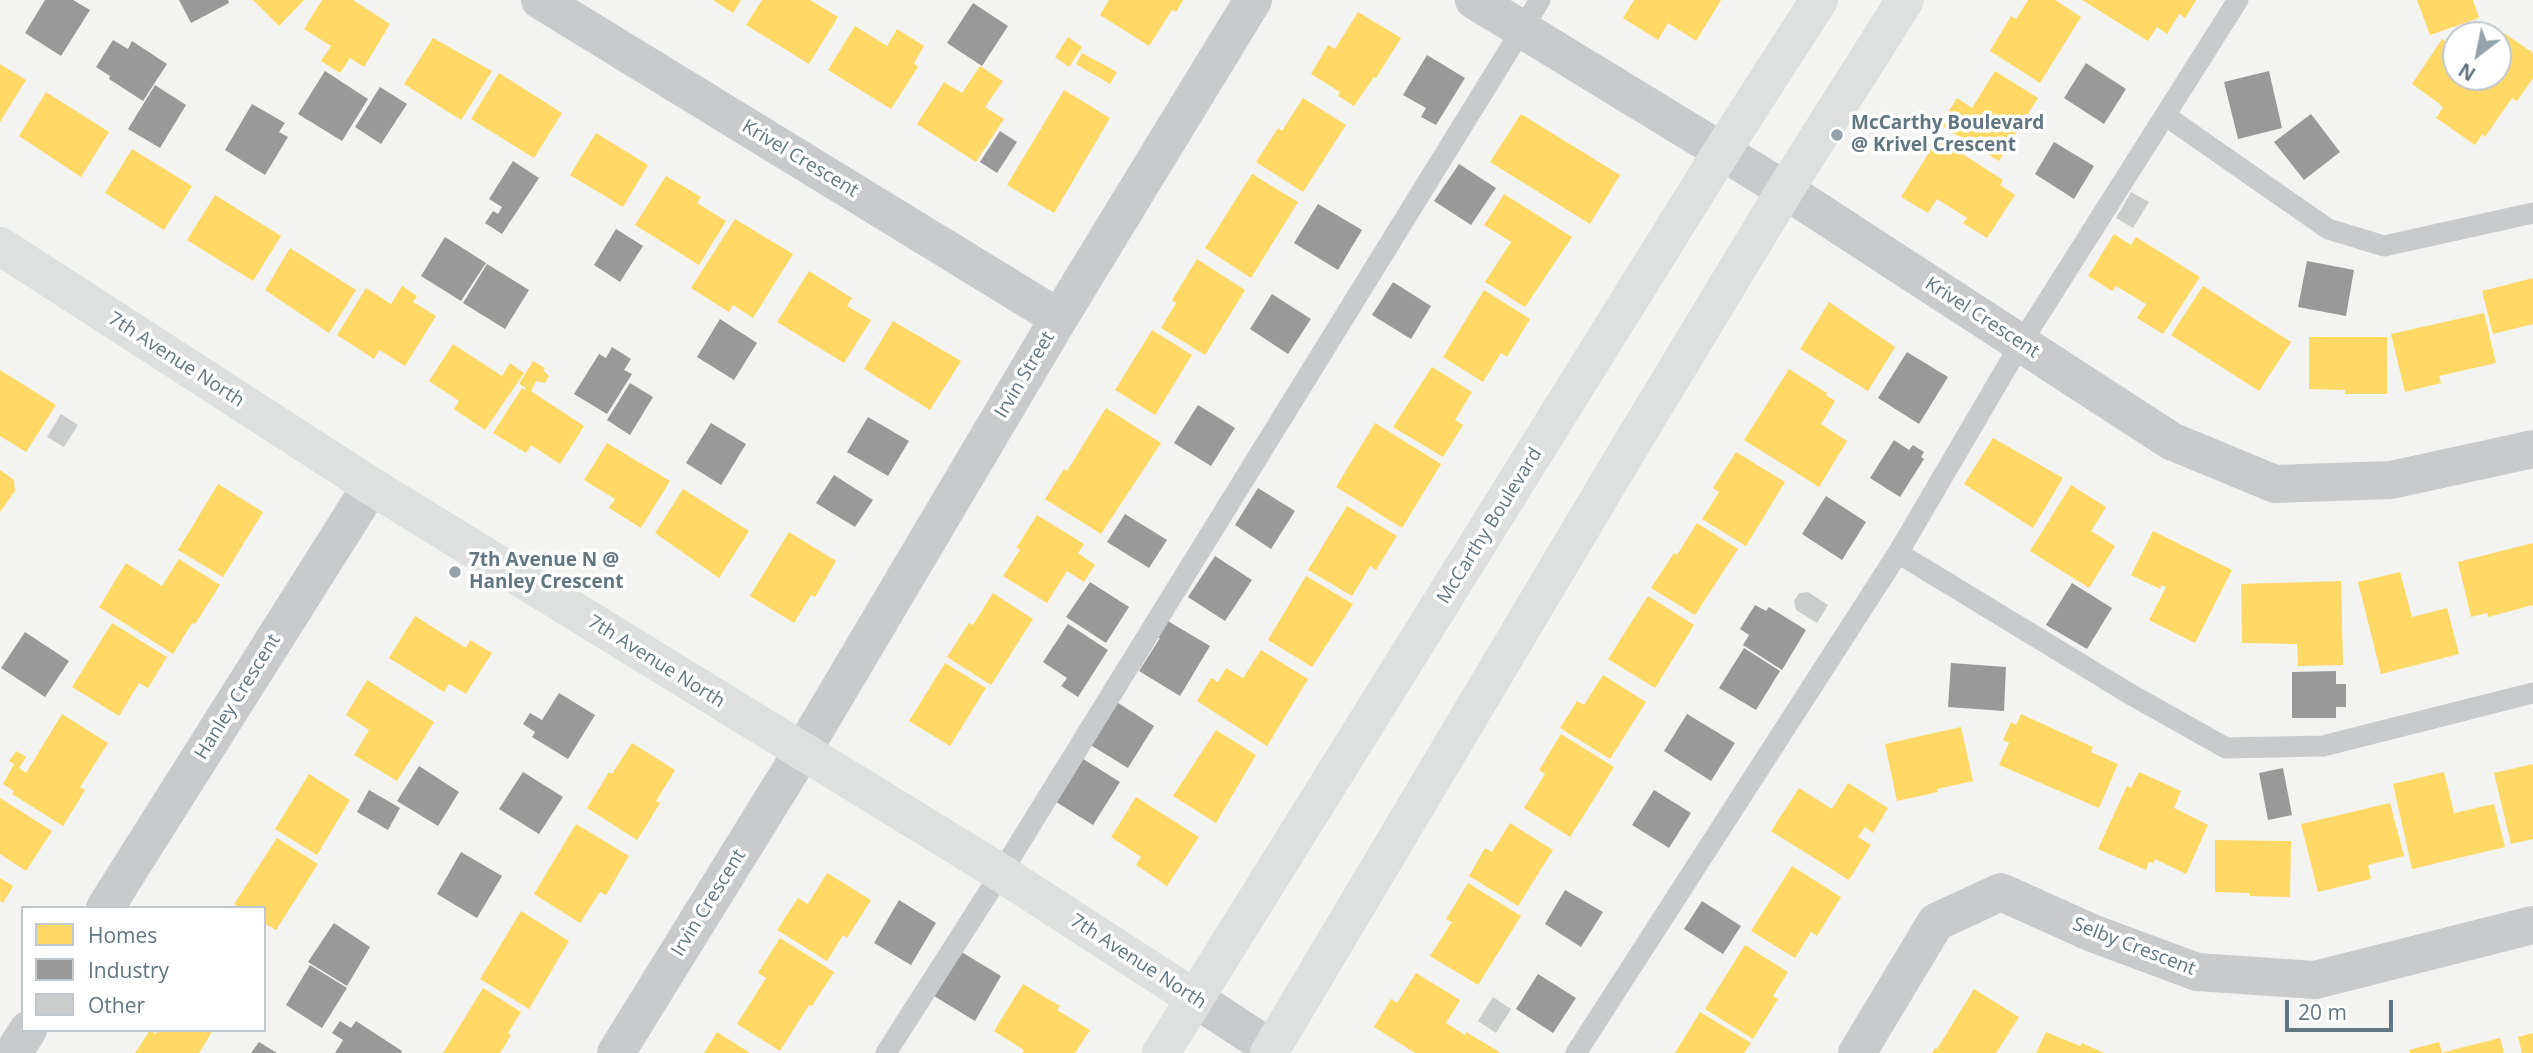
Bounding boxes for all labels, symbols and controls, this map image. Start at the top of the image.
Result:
north arrow [2442,21,2512,91]
text: N [2453,57,2480,87]
place label: McCarthy Boulevard @ Krivel Crescent [1851,113,2044,157]
street label: Krivel Crescent [738,115,862,203]
marker: McCarthy Boulevard @ Krivel Crescent [1829,127,1845,143]
street label: Krivel Crescent [1921,273,2043,363]
street label: 7th Avenue North [104,308,248,412]
street label: Irvin Street [990,328,1060,422]
street label: McCarthy Boulevard [1433,444,1547,608]
place label: 7th Avenue N @ Hanley Crescent [469,550,623,594]
marker: 7th Avenue N @ Hanley Crescent [447,564,463,580]
street label: 7th Avenue North [583,611,729,713]
street label: Hanley Crescent [190,630,286,764]
street label: Irvin Crescent [667,845,751,961]
legend [21,906,266,1032]
street label: 7th Avenue North [1066,910,1210,1014]
street label: Selby Crescent [2069,913,2199,981]
text: Homes [88,921,157,949]
text: Industry [88,956,169,984]
scale bar [2288,986,2396,1030]
text: Other [88,991,145,1019]
text: 20 m [2298,998,2347,1026]

